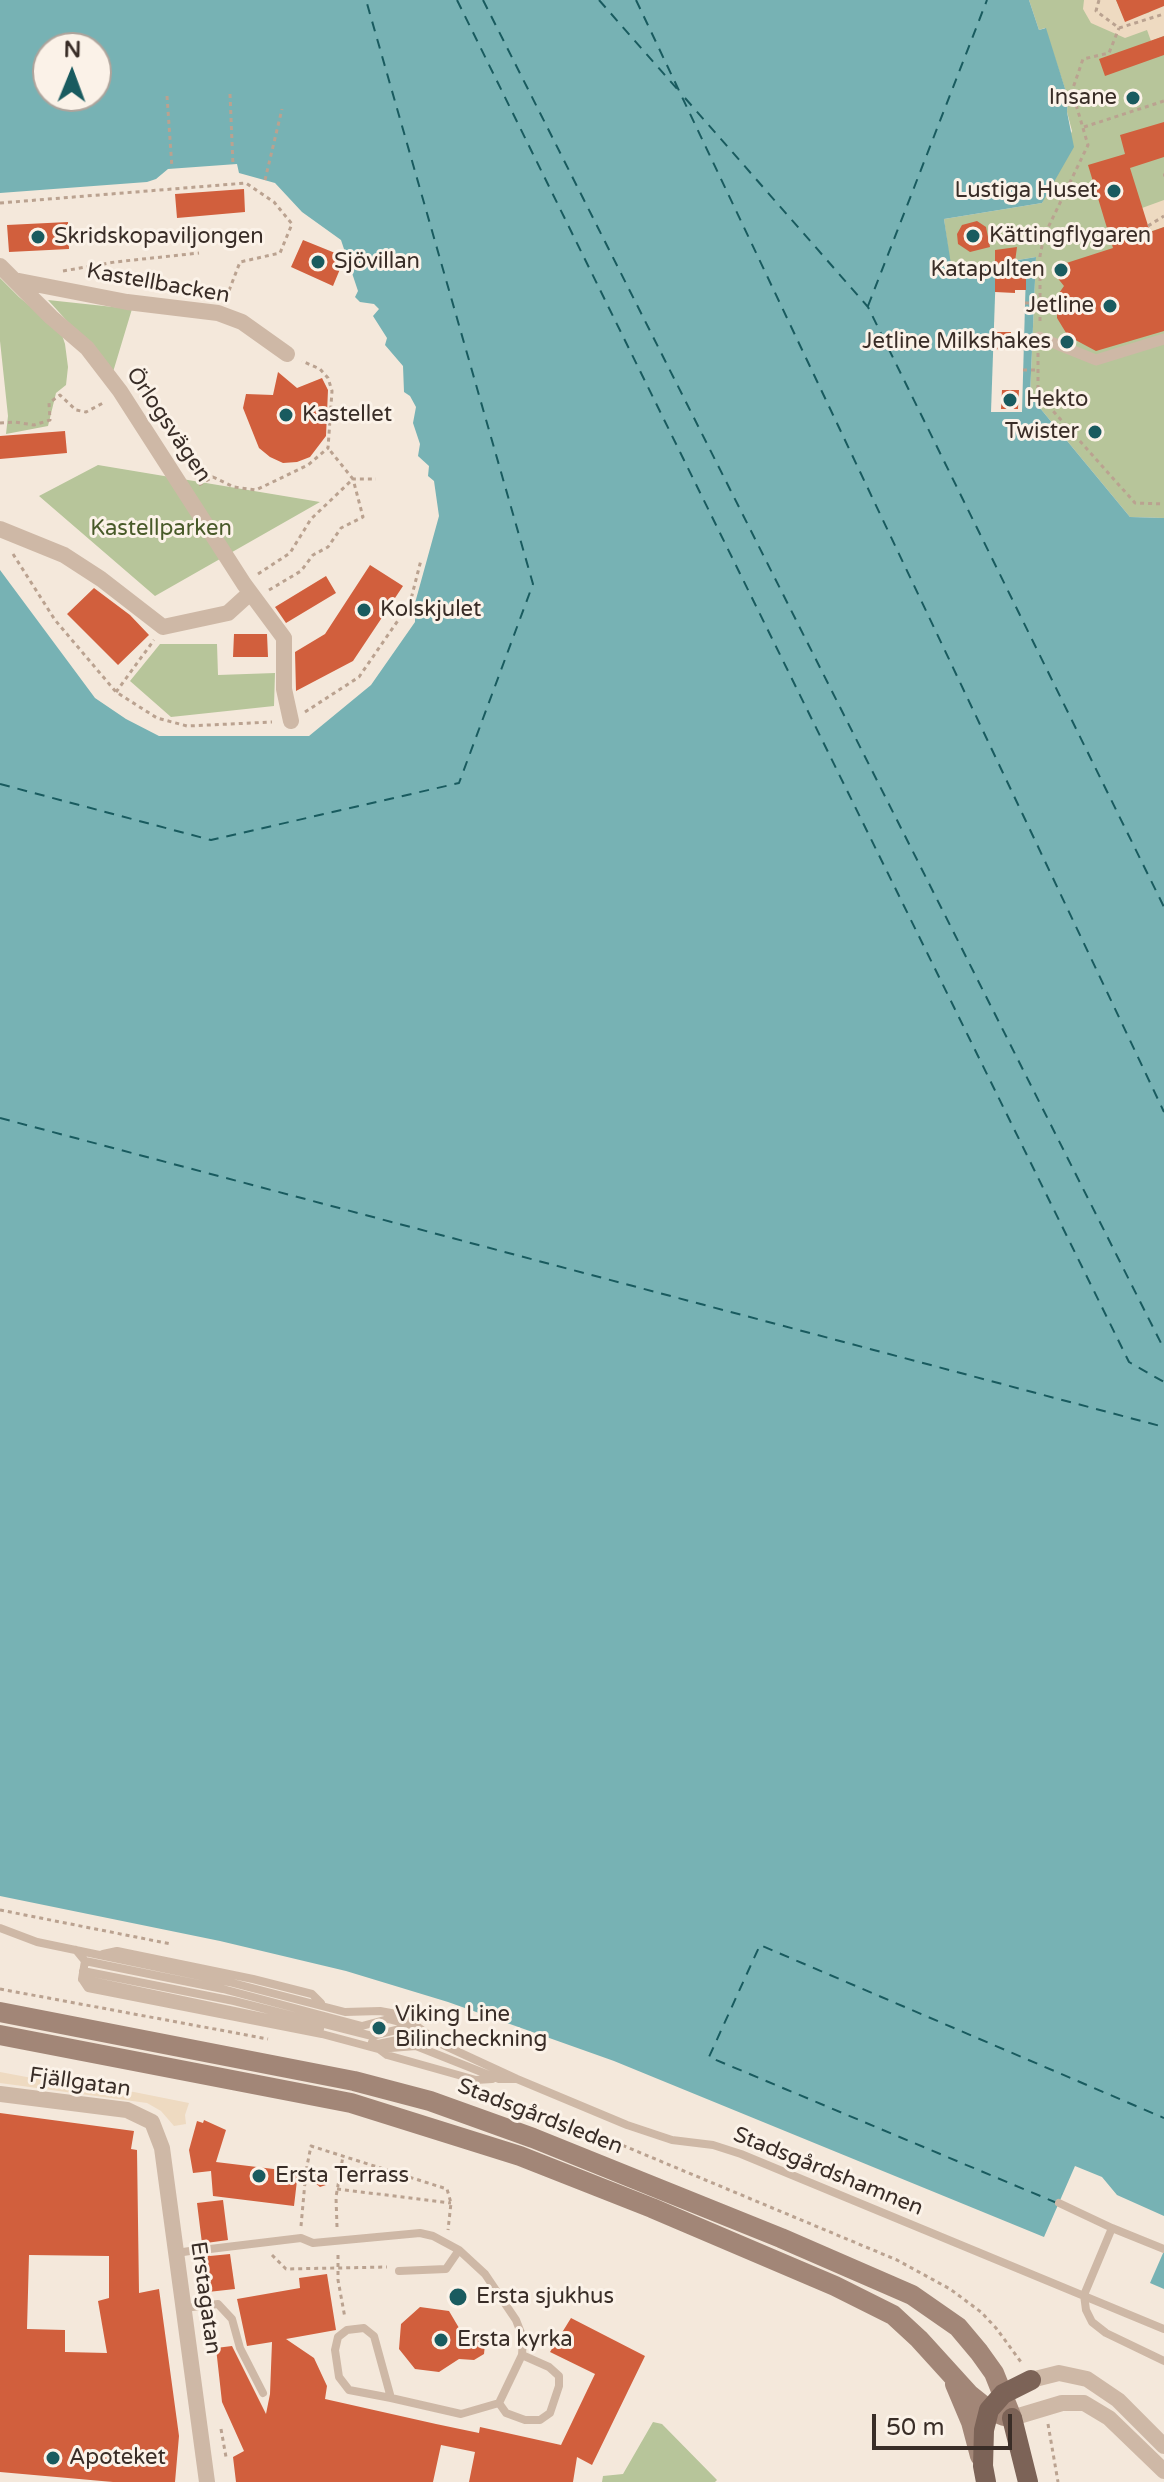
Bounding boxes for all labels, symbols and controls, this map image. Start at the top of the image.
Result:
north arrow [32,32,112,112]
text: N [63,37,81,63]
place label: Insane [1049,85,1117,111]
marker: Insane [1124,89,1142,107]
place label: Lustiga Huset [954,178,1098,204]
marker: Lustiga Huset [1105,182,1123,200]
place label: Kättingflygaren [989,223,1151,249]
place label: Skridskopaviljongen [54,224,264,250]
marker: Kättingflygaren [964,227,982,245]
marker: Skridskopaviljongen [29,228,47,246]
place label: Sjövillan [334,249,420,275]
marker: Sjövillan [309,253,327,271]
place label: Katapulten [931,257,1045,283]
street label: Kastellbacken [84,258,232,310]
marker: Katapulten [1052,261,1070,279]
place label: Jetline [1026,293,1094,319]
marker: Jetline [1101,297,1119,315]
place label: Jetline Milkshakes [862,329,1051,355]
marker: Jetline Milkshakes [1058,333,1076,351]
street label: Örlogsvägen [120,363,216,487]
place label: Hekto [1026,387,1088,413]
marker: Hekto [1001,391,1019,409]
place label: Kastellet [302,402,392,428]
marker: Kastellet [277,406,295,424]
place label: Twister [1005,419,1079,445]
marker: Twister [1086,423,1104,441]
park label: Kastellparken [90,516,232,542]
place label: Kolskjulet [380,597,481,623]
marker: Kolskjulet [355,601,373,619]
place label: Viking Line Bilincheckning [395,2002,547,2054]
marker: Viking Line Bilincheckning [370,2019,388,2037]
street label: Fjällgatan [28,2063,132,2103]
street label: Stadsgårdsleden [454,2073,626,2161]
street label: Stadsgårdshamnen [729,2122,927,2222]
place label: Ersta Terrass [275,2163,409,2189]
marker: Ersta Terrass [250,2167,268,2185]
street label: Erstagatan [184,2240,226,2356]
place label: Ersta sjukhus [476,2284,614,2310]
marker: Ersta sjukhus [447,2286,469,2308]
place label: Ersta kyrka [457,2327,573,2353]
marker: Ersta kyrka [432,2331,450,2349]
scale bar [876,2398,1016,2448]
text: 50 m [886,2413,944,2442]
place label: Apoteket [69,2445,166,2471]
marker: Apoteket [44,2449,62,2467]

